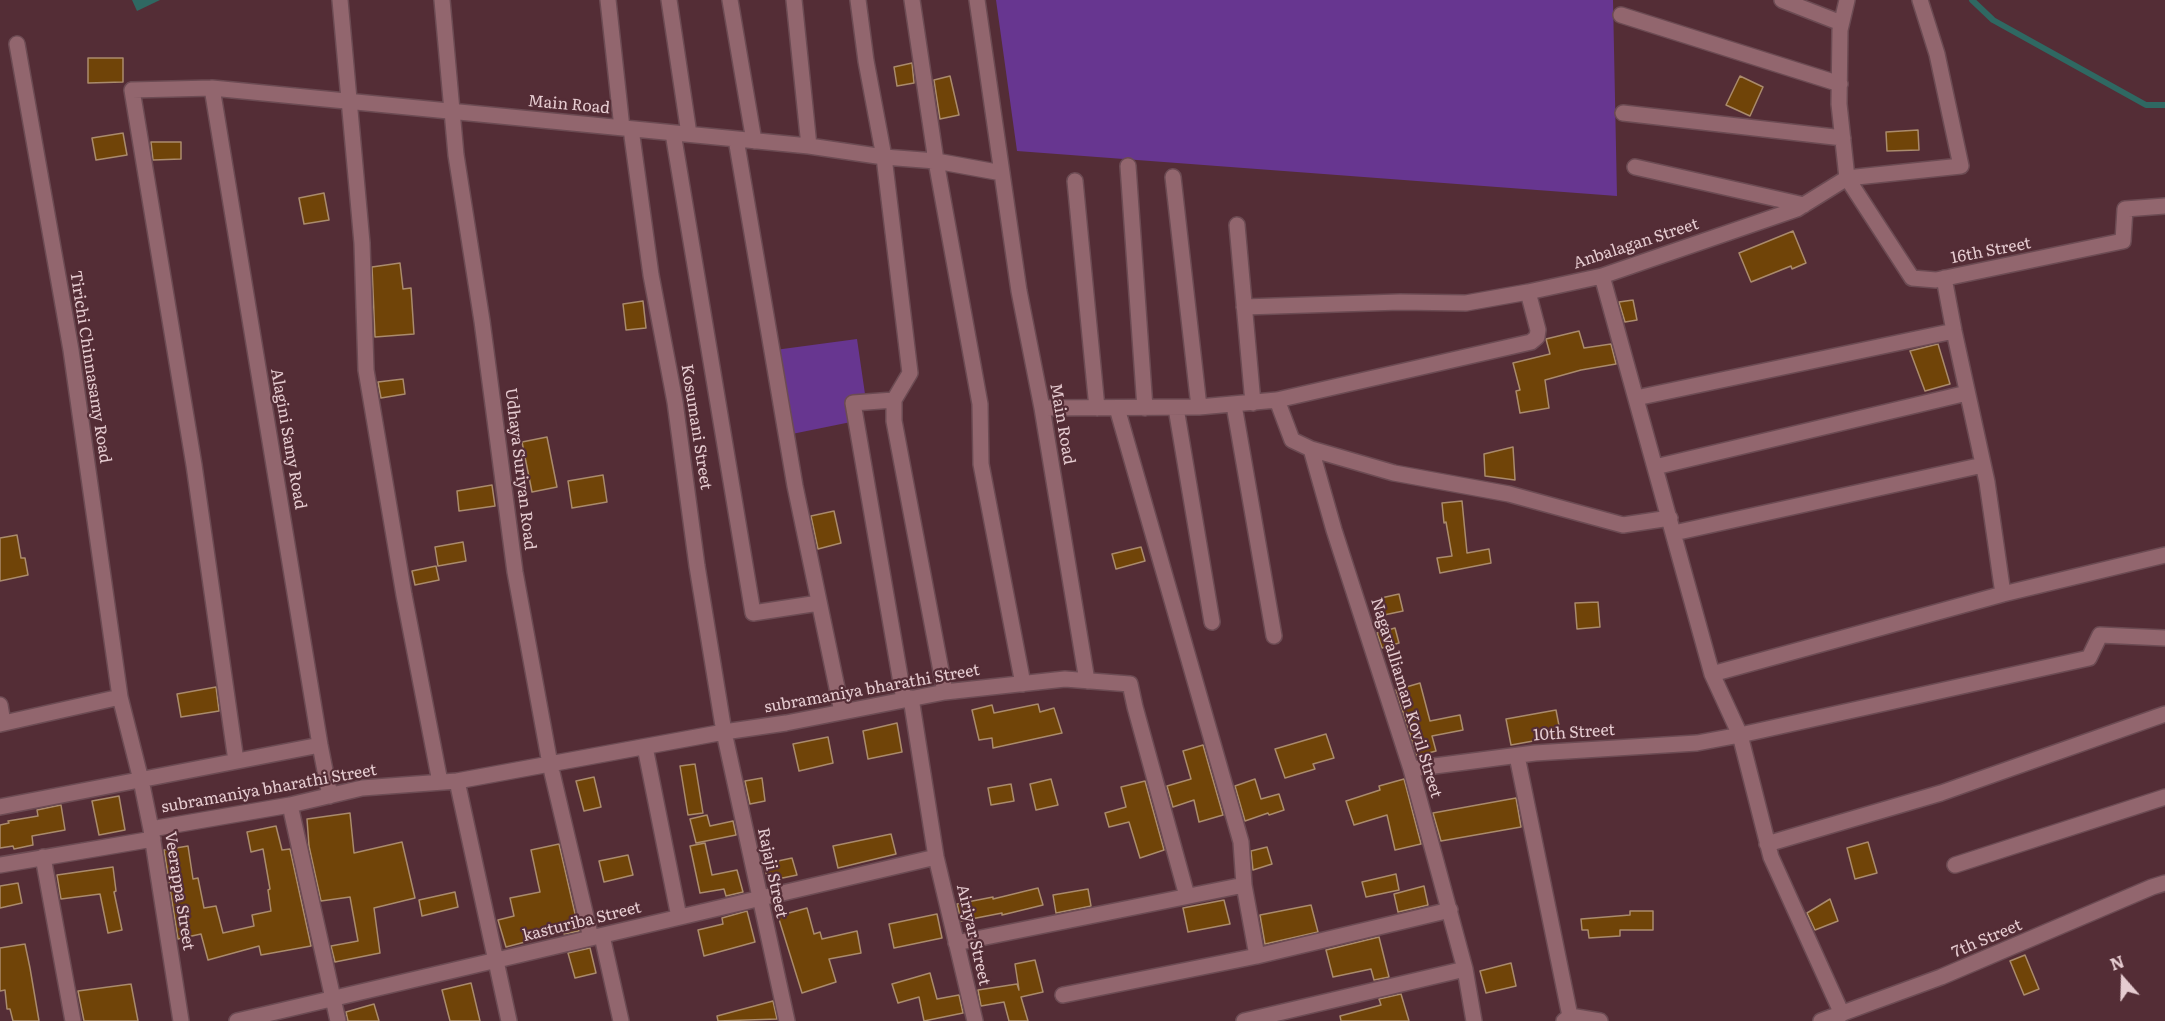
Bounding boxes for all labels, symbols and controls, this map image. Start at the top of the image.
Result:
street label: Main Road [527,92,611,118]
street label: Anbalagan Street [1571,215,1701,273]
street label: 16th Street [1949,234,2033,268]
street label: Tirichi Chinnasamy Road [65,269,115,465]
street label: Kosumani Street [677,363,715,491]
street label: Alagini Samy Road [266,367,310,511]
street label: Main Road [1045,382,1079,466]
street label: Udhaya Suriyan Road [501,387,539,551]
street label: Nagavalliaman Kovil Street [1366,596,1446,800]
street label: subramaniya bharathi Street [763,661,981,717]
street label: 10th Street [1533,721,1615,745]
street label: subramaniya bharathi Street [160,761,378,817]
street label: Rajaji Street [753,826,791,920]
street label: Veerappa Street [160,830,198,952]
street label: Airiyar Street [952,882,994,988]
street label: kasturiba Street [521,898,643,946]
street label: 7th Street [1949,916,2025,962]
north arrow [2093,949,2153,1009]
text: N [2106,949,2127,976]

